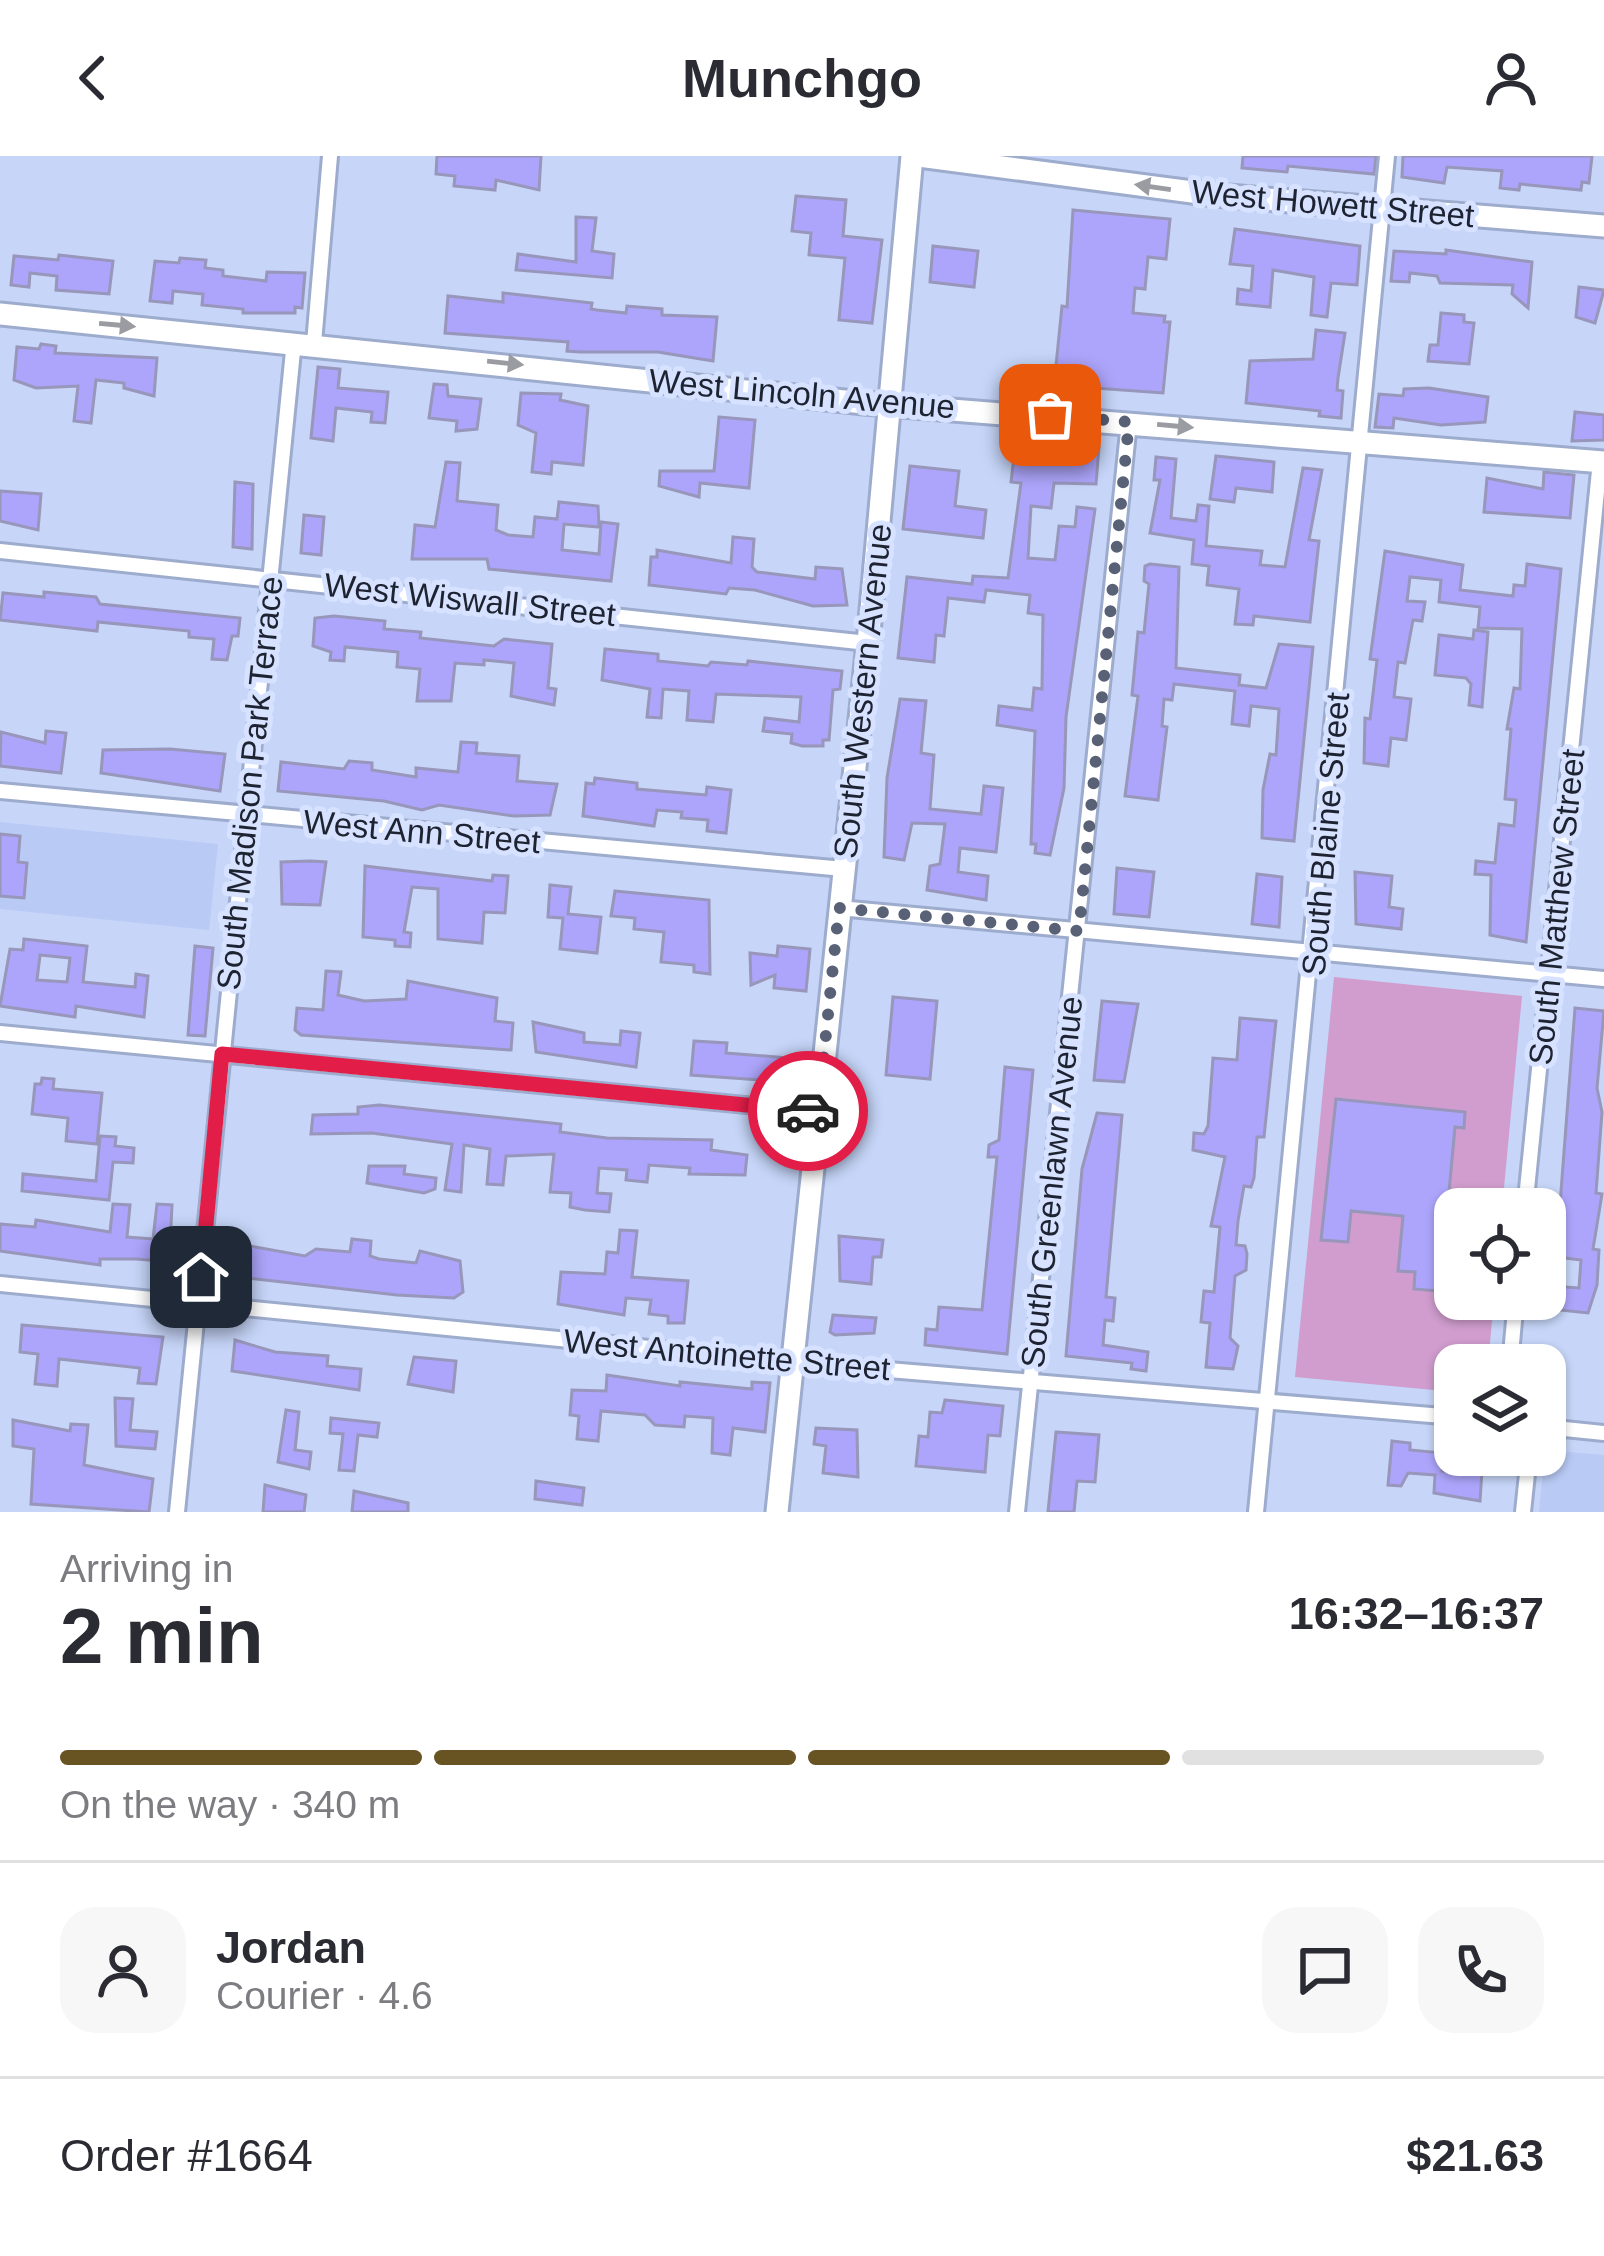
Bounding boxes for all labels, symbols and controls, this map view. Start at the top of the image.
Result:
icon: back [60,45,126,111]
icon: person [1478,45,1544,111]
text: Munchgo [682,48,922,108]
street label: West Howett Street [1190,173,1476,234]
one-way arrow [1134,177,1171,196]
one-way arrow [98,316,136,335]
one-way arrow [486,354,524,373]
street label: West Lincoln Avenue [647,362,956,425]
pin [999,364,1101,466]
icon: bag [1017,382,1083,448]
one-way arrow [1157,417,1194,436]
street label: South Western Avenue [827,522,898,860]
street label: West Wiswall Street [322,566,617,633]
street label: South Madison Park Terrace [209,574,290,992]
street label: South Blaine Street [1295,691,1356,977]
street label: South Matthew Street [1522,747,1591,1067]
street label: West Ann Street [302,803,542,860]
street label: South Greenlawn Avenue [1014,994,1089,1370]
courier [748,1051,868,1171]
icon: car [775,1078,841,1144]
map controls [1434,1188,1566,1476]
button: locate [1434,1188,1566,1320]
pin [150,1226,252,1328]
icon: home [168,1244,234,1310]
street label: West Antoinette Street [562,1322,892,1387]
button: layers [1434,1344,1566,1476]
text: Arriving in [60,1547,233,1590]
text: 16:32–16:37 [1289,1588,1544,1639]
text: 2 min [60,1592,264,1680]
text: On the way · 340 m [60,1783,400,1826]
button: person [60,1907,186,2033]
button: chat [1262,1907,1388,2033]
button: phone [1418,1907,1544,2033]
text: Jordan [216,1922,366,1973]
text: Courier · 4.6 [216,1974,433,2017]
text: Order #1664 [60,2130,313,2181]
text: $21.63 [1406,2130,1544,2181]

